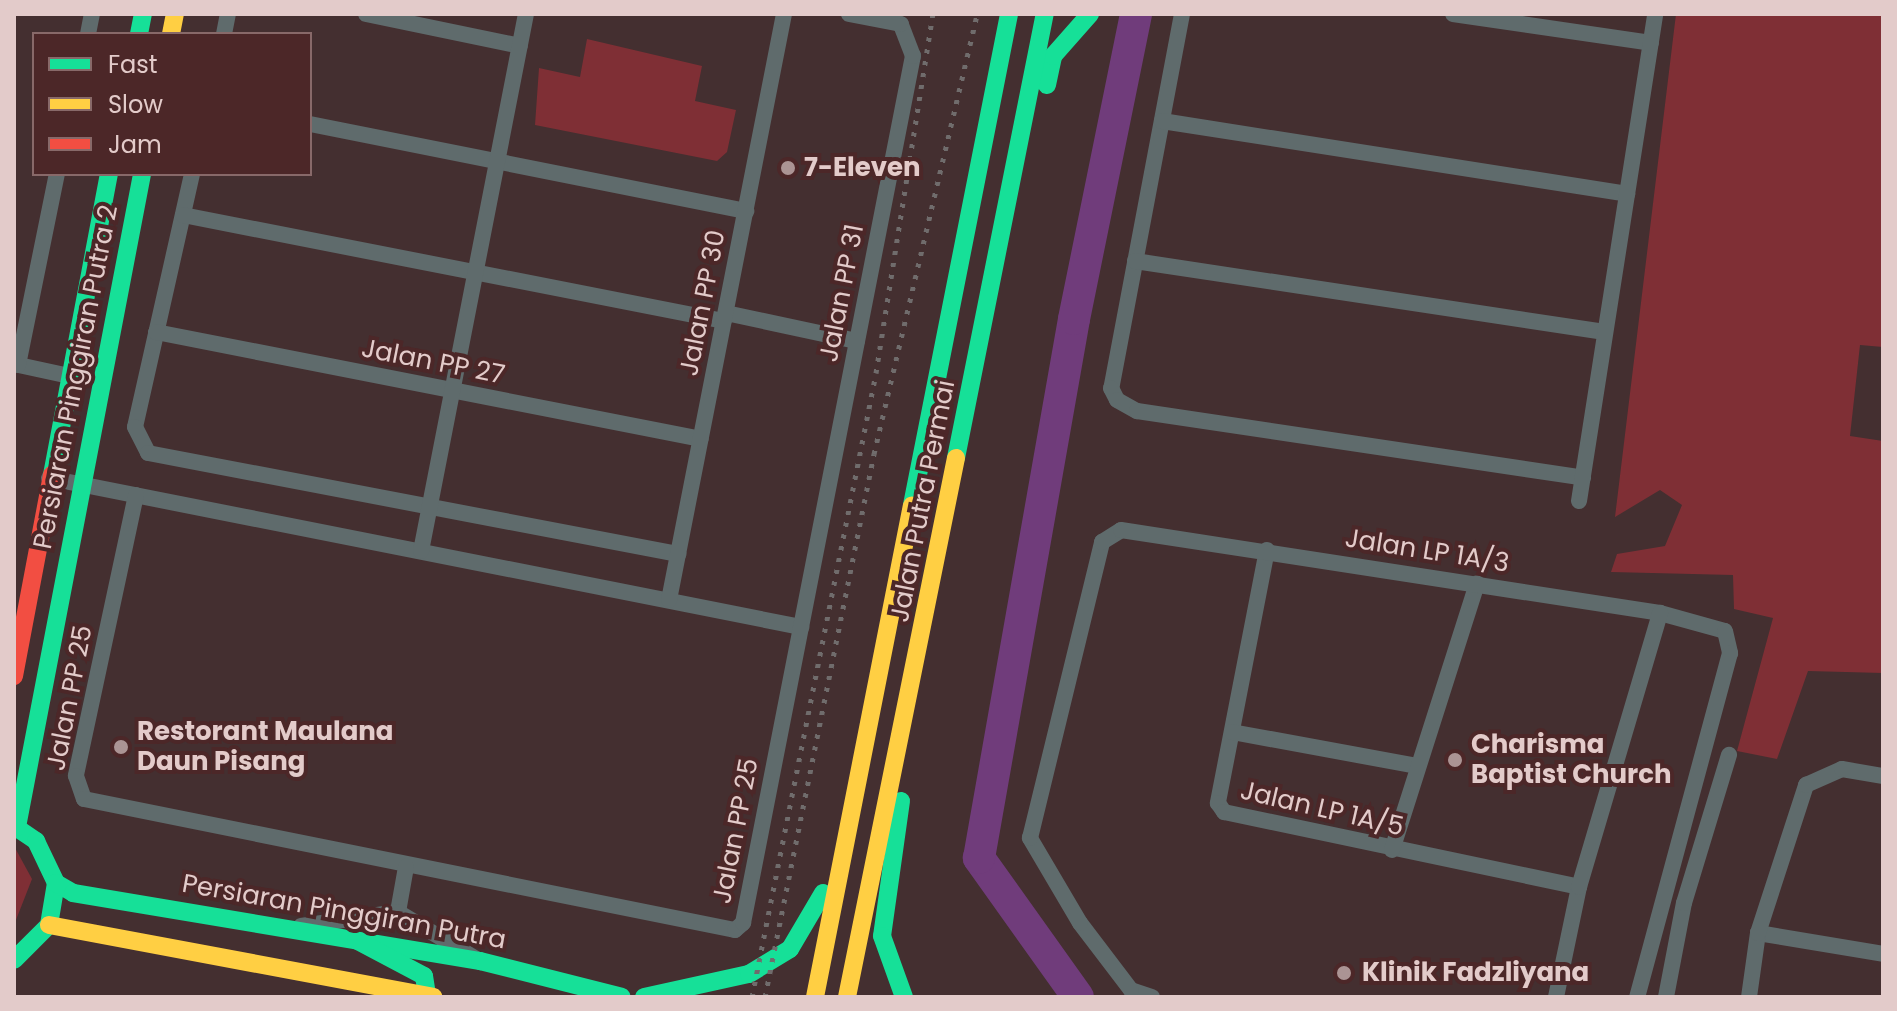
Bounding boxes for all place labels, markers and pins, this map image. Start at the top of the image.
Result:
place label: 7-Eleven [804,152,921,184]
marker: 7-Eleven [779,159,797,177]
place label: Restorant Maulana Daun Pisang [137,716,394,778]
place label: Charisma Baptist Church [1471,729,1671,790]
marker: Restorant Maulana Daun Pisang [112,738,130,756]
marker: Charisma Baptist Church [1446,751,1464,769]
place label: Klinik Fadzliyana [1362,957,1589,989]
marker: Klinik Fadzliyana [1333,962,1355,984]

